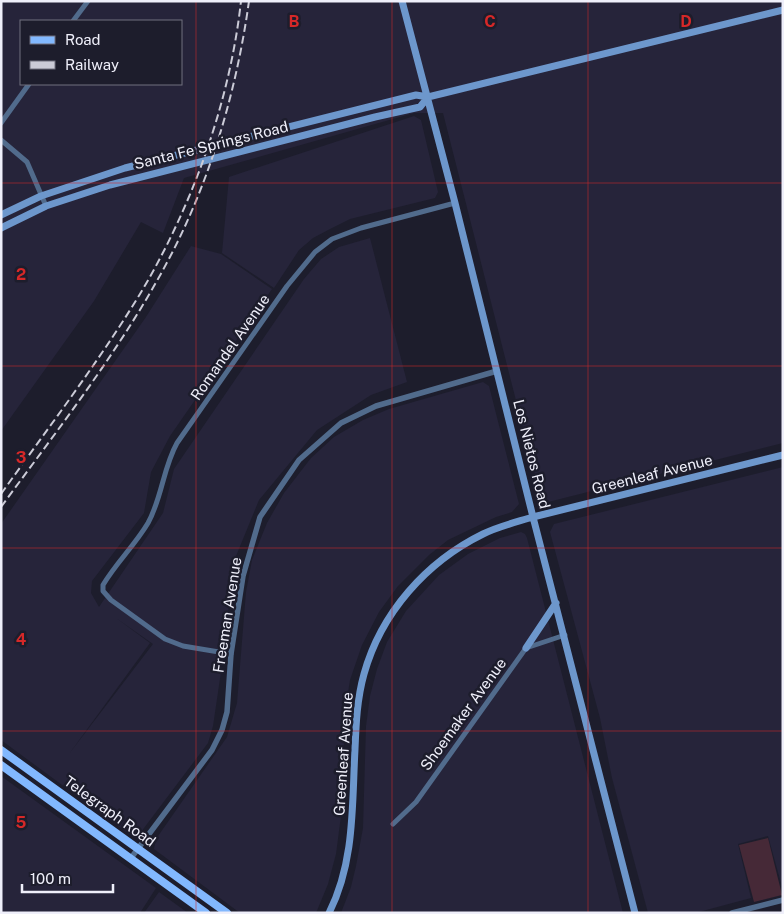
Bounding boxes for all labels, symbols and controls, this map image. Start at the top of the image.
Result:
text: B [289,12,300,31]
text: C [484,12,496,31]
text: D [680,12,692,31]
legend [20,20,182,85]
text: Road [65,31,101,48]
text: Railway [65,56,119,73]
street label: Santa Fe Springs Road [132,118,290,172]
text: 2 [16,265,26,284]
street label: Romandel Avenue [187,291,273,403]
street label: Los Nietos Road [510,398,554,510]
text: 3 [16,448,26,467]
street label: Greenleaf Avenue [590,451,714,497]
street label: Freeman Avenue [209,556,245,674]
text: 4 [16,630,27,649]
street label: Shoemaker Avenue [417,655,509,773]
street label: Greenleaf Avenue [330,692,356,816]
street label: Telegraph Road [61,772,159,850]
text: 5 [16,813,27,832]
scale bar [22,862,114,894]
text: 100 m [30,870,71,887]

